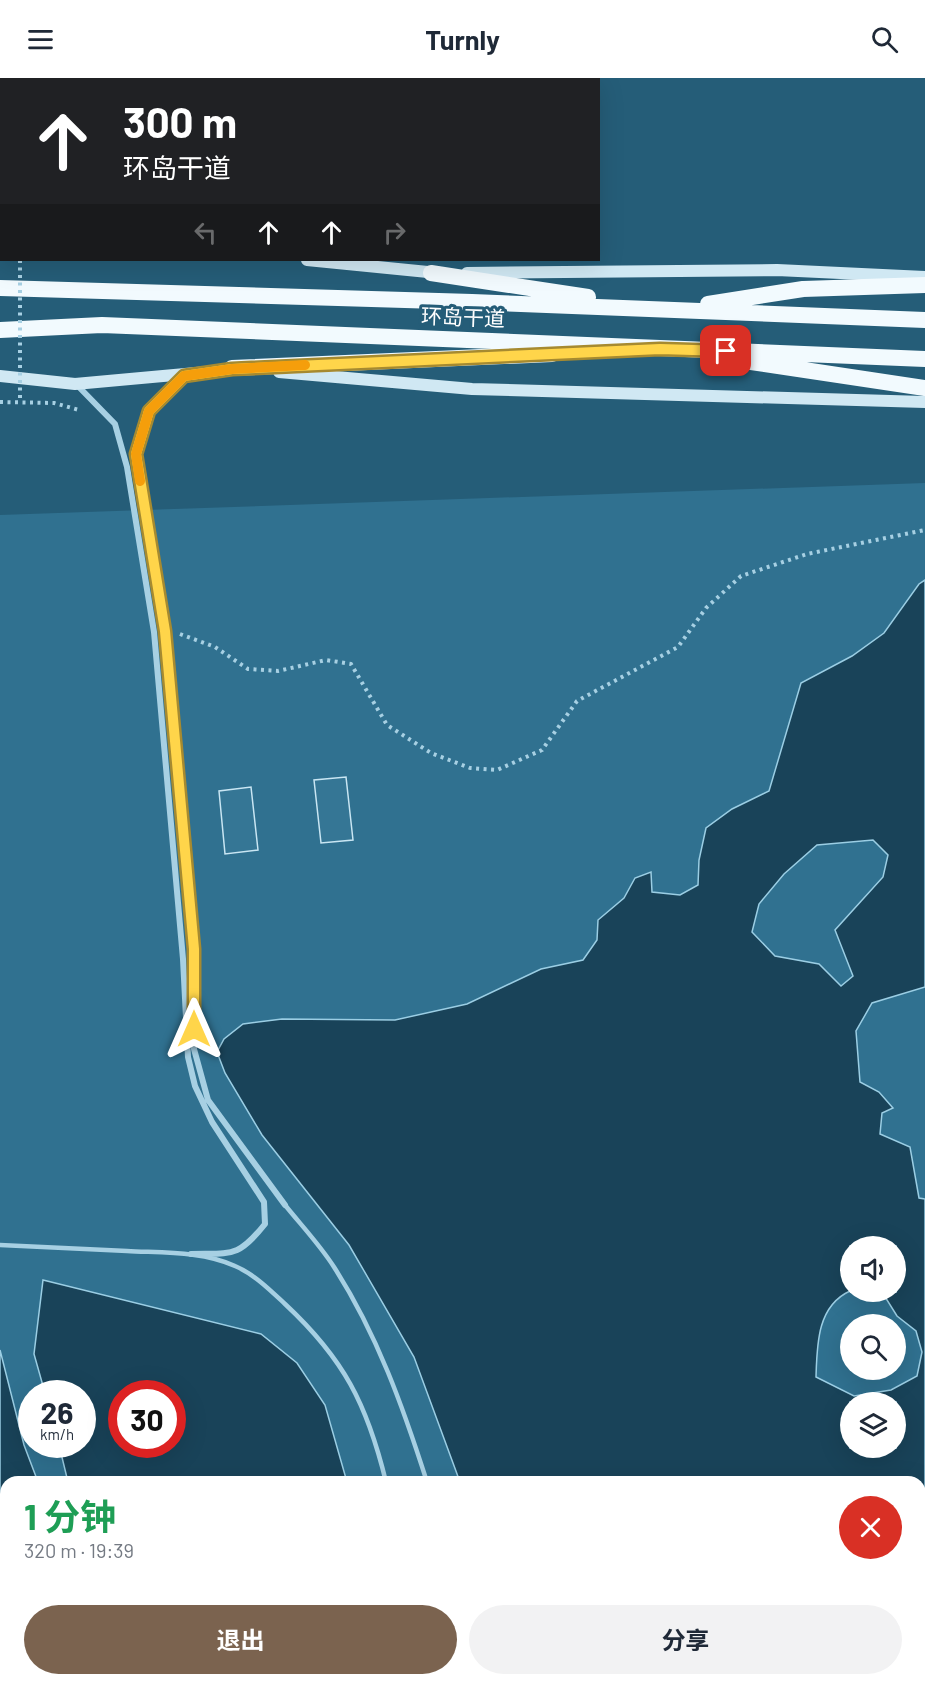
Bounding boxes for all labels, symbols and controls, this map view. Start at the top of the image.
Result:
icon: menu [24,23,57,56]
text: Turnly [425,23,500,55]
icon: search [868,23,901,56]
text: 300 m [123,96,237,146]
icon: ahead [24,102,102,180]
text: 环岛干道 [123,151,231,183]
icon: left [189,216,222,249]
icon: ahead [252,216,285,249]
icon: ahead [315,216,348,249]
icon: right [378,216,411,249]
street label: 环岛干道 [421,303,505,330]
pin [700,325,751,376]
icon: arrive [709,334,742,367]
position arrow [162,997,226,1061]
map controls [840,1236,906,1458]
button: sound [840,1236,906,1302]
button: search [840,1314,906,1380]
speed limit sign: 30 [108,1380,186,1458]
button: layers [840,1392,906,1458]
text: 26 [41,1394,73,1430]
text: km/h [40,1425,74,1443]
text: 1 分钟 [24,1494,116,1537]
button: close [839,1496,902,1559]
text: 320 m · 19:39 [24,1538,134,1562]
button: 退出 [24,1605,457,1674]
button: 分享 [469,1605,902,1674]

